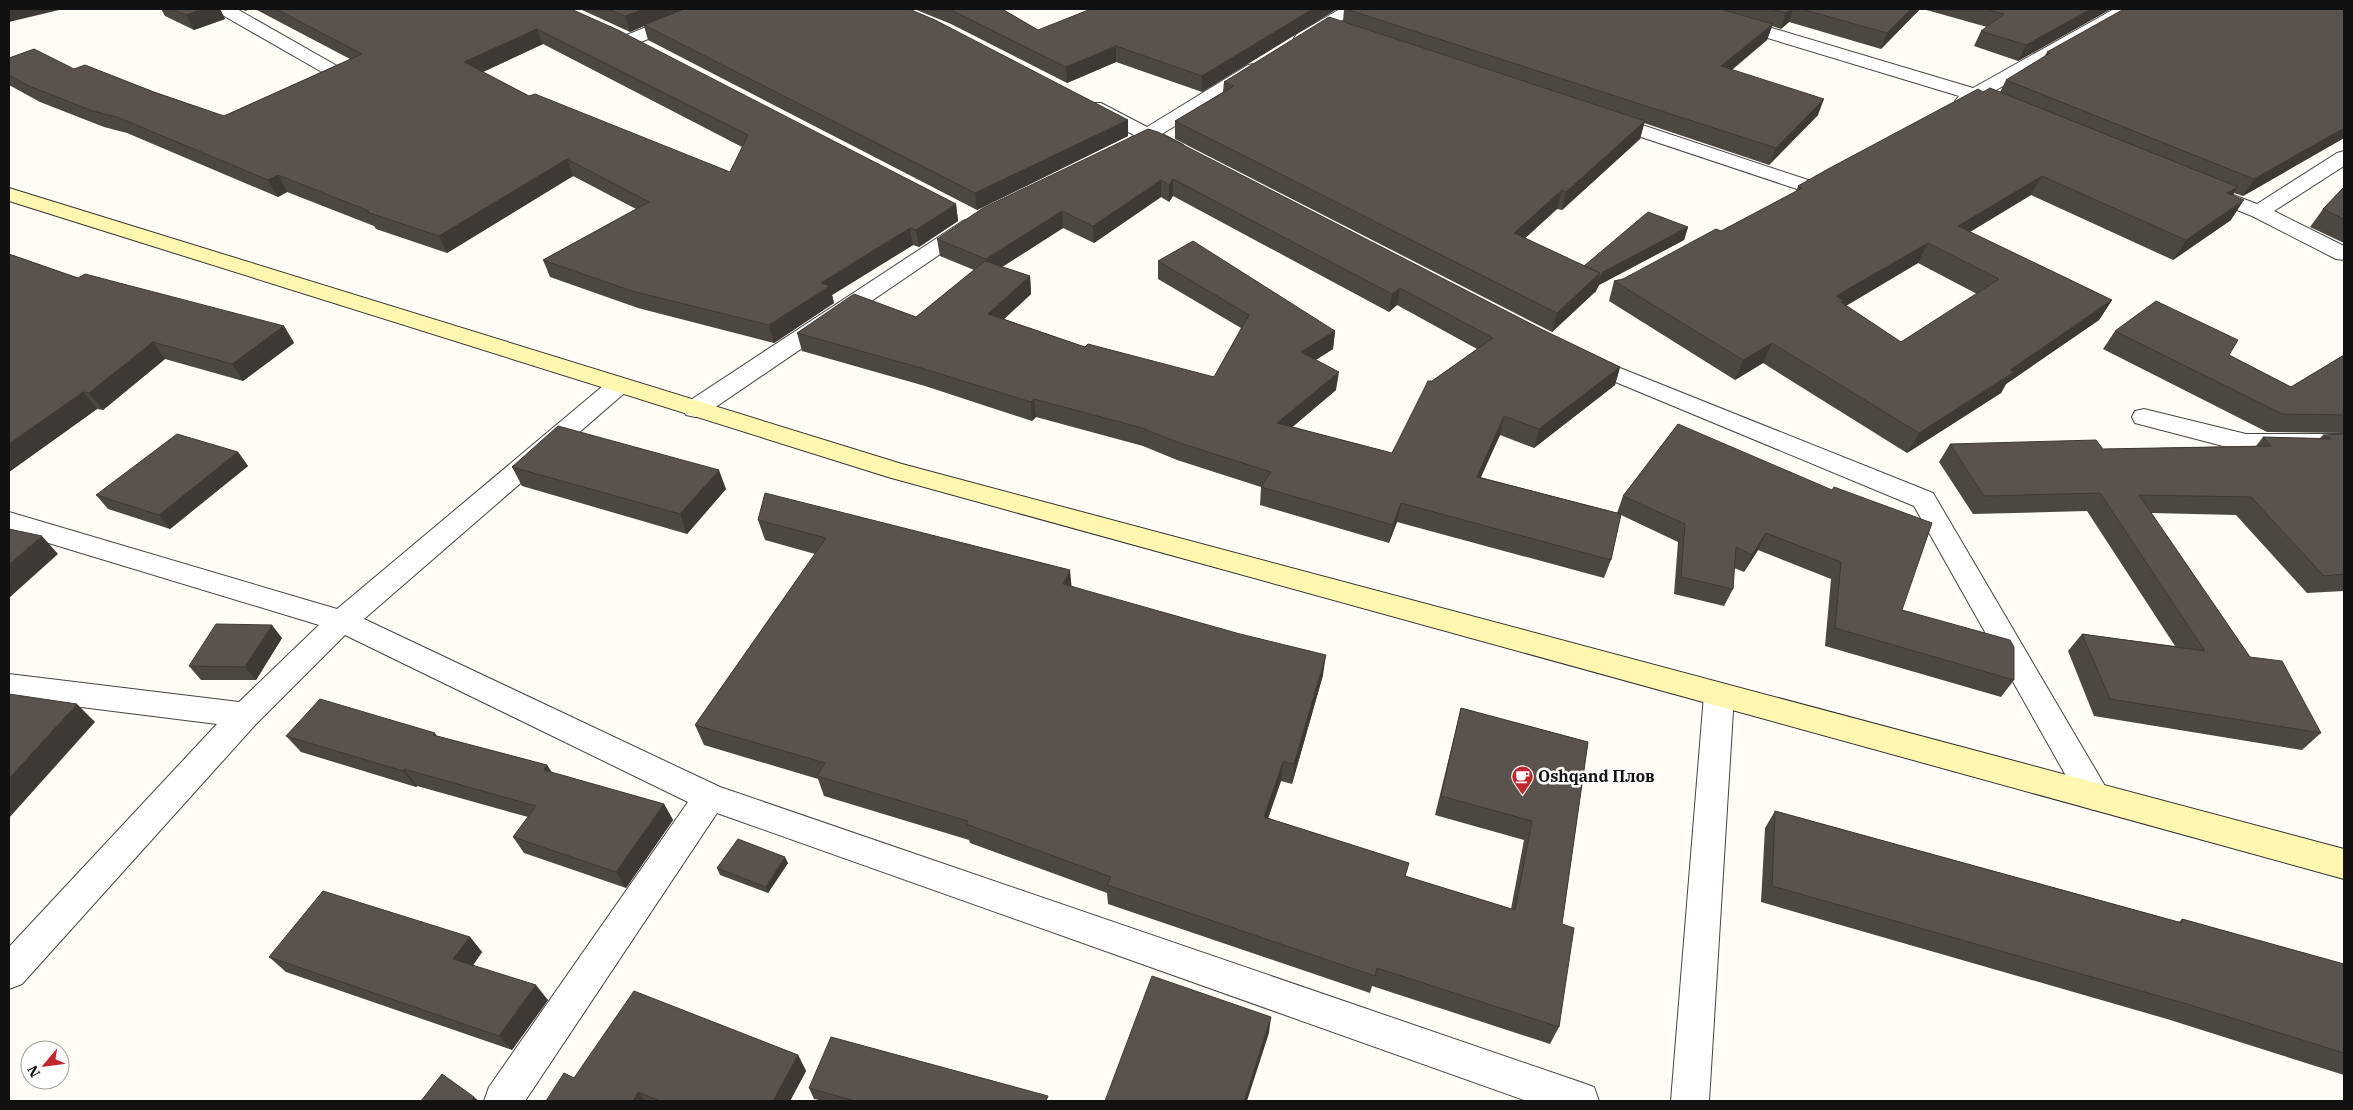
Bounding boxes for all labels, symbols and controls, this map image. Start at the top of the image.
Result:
cafe icon: Oshqand Плов [1510,764,1534,795]
place label: Oshqand Плов [1538,766,1655,786]
north arrow [20,1040,70,1090]
text: N [23,1062,44,1081]

